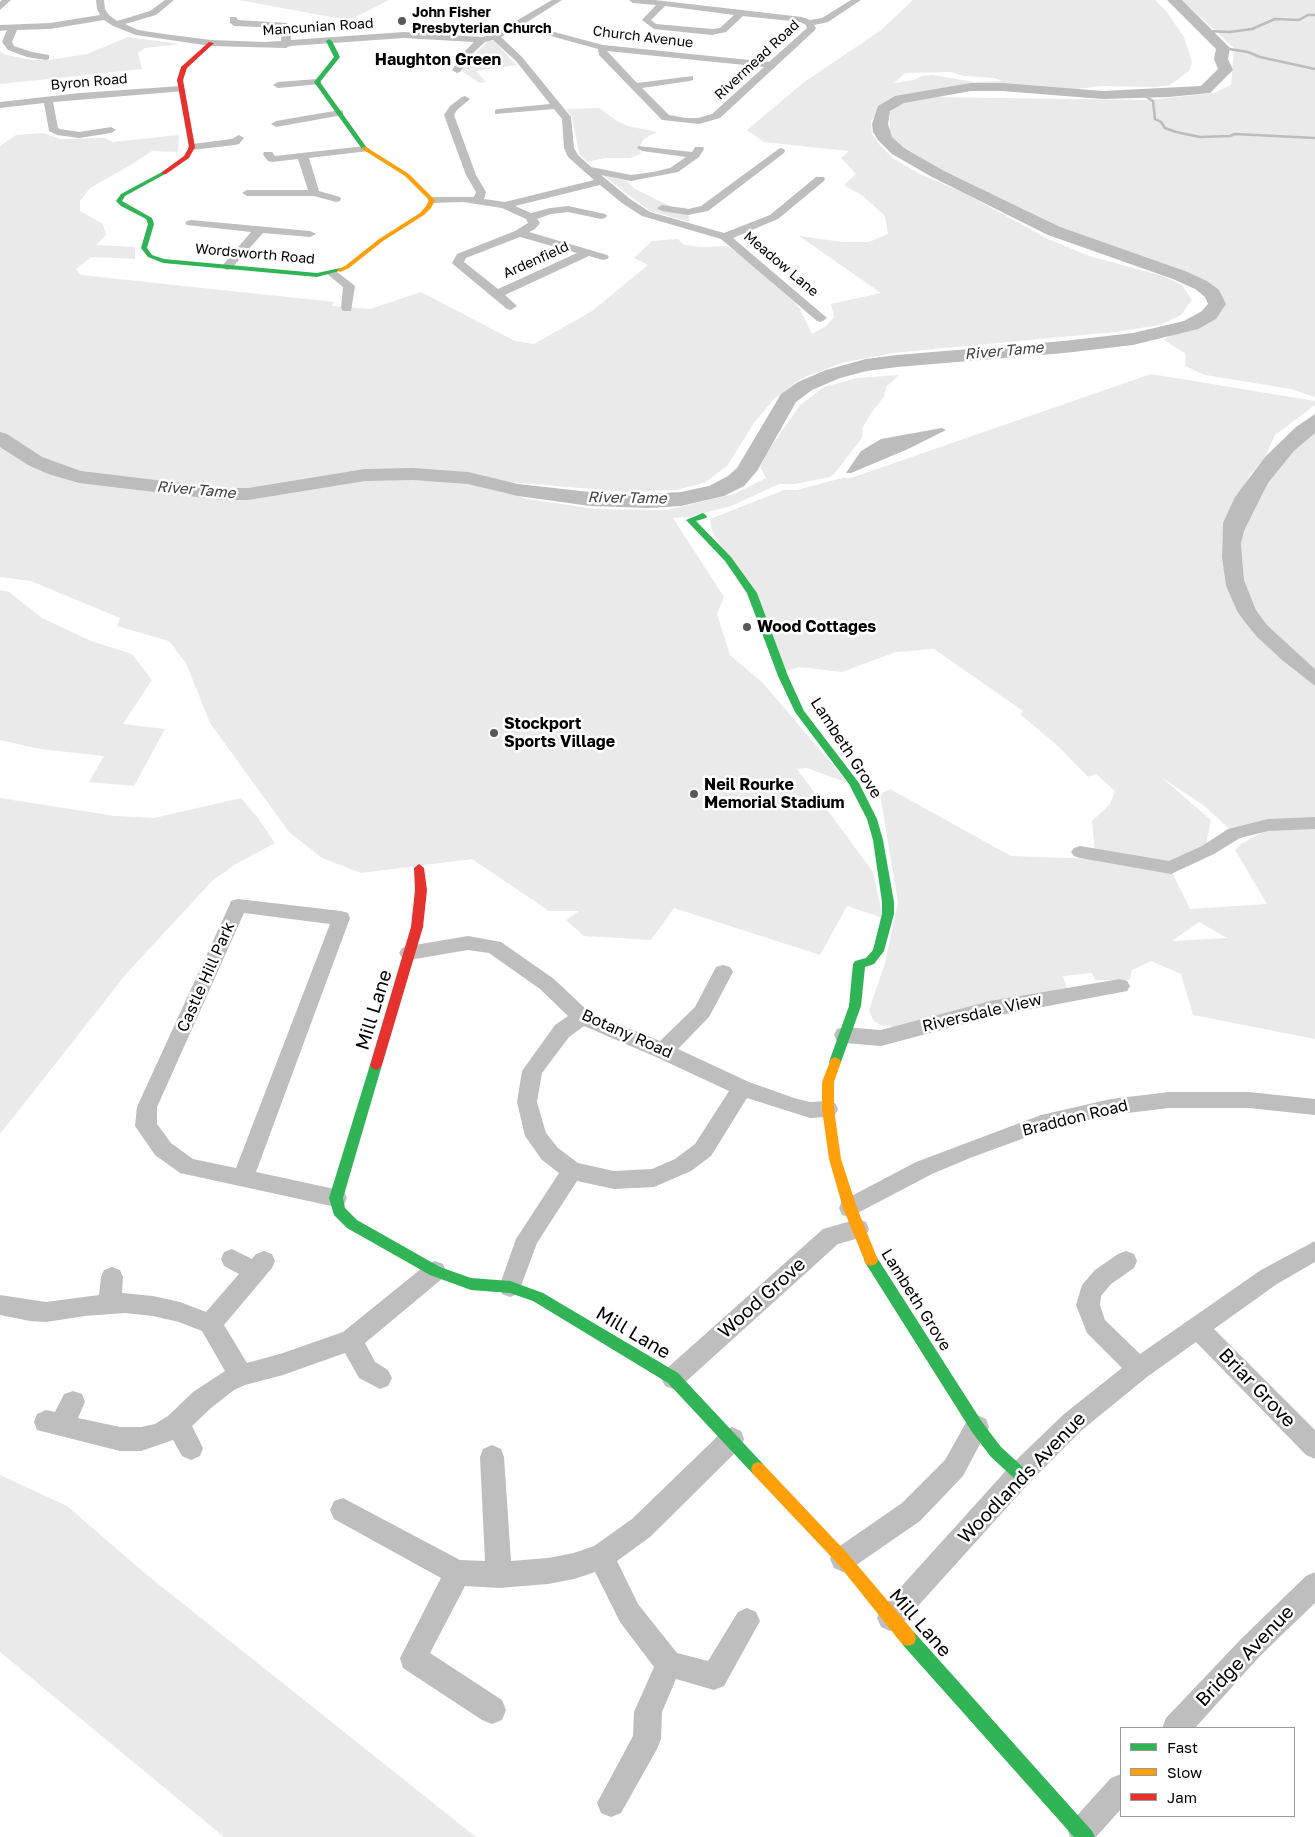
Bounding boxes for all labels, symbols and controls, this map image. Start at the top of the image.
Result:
place label: John Fisher Presbyterian Church [412,5,551,38]
street label: Mancunian Road [262,15,374,39]
marker: John Fisher Presbyterian Church [396,15,408,27]
street label: Rivermead Road [711,17,803,103]
street label: Church Avenue [592,23,694,51]
district label: Haughton Green [375,50,501,70]
street label: Byron Road [50,70,128,94]
street label: Meadow Lane [740,228,822,300]
street label: Ardenfield [501,238,571,282]
street label: Wordsworth Road [195,240,315,268]
water label: River Tame [964,339,1044,363]
water label: River Tame [156,478,236,502]
water label: River Tame [587,488,667,508]
place label: Wood Cottages [757,617,876,637]
marker: Wood Cottages [741,621,753,633]
street label: Lambeth Grove [806,694,886,802]
place label: Stockport Sports Village [504,714,615,752]
marker: Stockport Sports Village [488,727,500,739]
place label: Neil Rourke Memorial Stadium [704,775,845,813]
marker: Neil Rourke Memorial Stadium [688,788,700,800]
street label: Castle Hill Park [173,919,239,1035]
street label: Mill Lane [351,967,397,1053]
street label: Riversdale View [920,990,1044,1036]
street label: Botany Road [579,1005,675,1063]
street label: Braddon Road [1020,1096,1130,1140]
street label: Lambeth Grove [877,1246,955,1354]
street label: Wood Grove [714,1253,810,1343]
street label: Mill Lane [592,1302,674,1364]
street label: Briar Grove [1214,1344,1300,1432]
street label: Woodlands Avenue [953,1407,1091,1549]
street label: Mill Lane [884,1584,956,1662]
street label: Bridge Avenue [1191,1601,1299,1711]
legend [1120,1727,1295,1817]
text: Fast [1167,1738,1198,1756]
text: Slow [1167,1763,1202,1781]
text: Jam [1167,1788,1197,1806]

